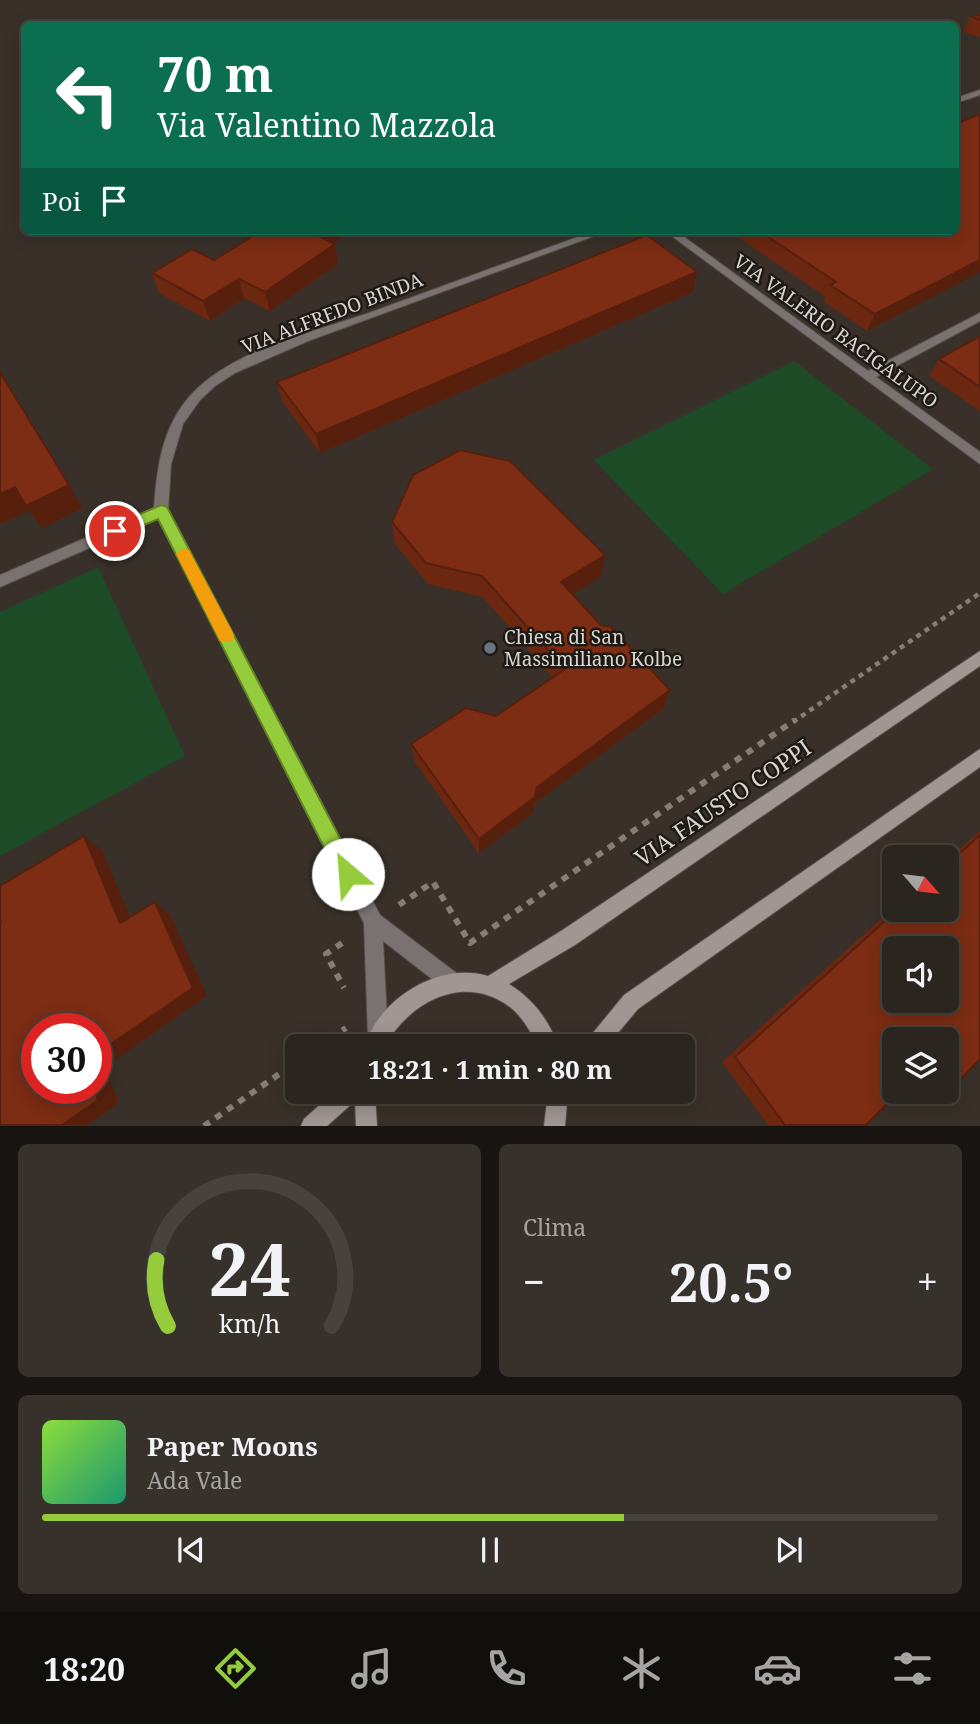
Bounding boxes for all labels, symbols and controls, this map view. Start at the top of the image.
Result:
text: 70 m [157,40,273,106]
icon: left [42,49,133,140]
text: Via Valentino Mazzola [157,103,497,146]
icon: arrive [95,182,133,220]
text: Poi [42,183,81,219]
street label: VIA VALERIO BACIGALUPO [729,248,943,414]
street label: VIA ALFREDO BINDA [238,266,427,360]
pin [85,501,145,561]
icon: arrive [96,512,134,550]
place label: Chiesa di San Massimiliano Kolbe [504,624,682,672]
marker: Chiesa di San Massimiliano Kolbe [482,640,498,656]
street label: VIA FAUSTO COPPI [628,731,817,873]
position arrow [311,837,385,911]
north arrow [882,845,959,922]
map controls [882,845,959,1104]
button: sound [882,936,959,1013]
speed limit sign: 30 [21,1013,112,1104]
button: layers [882,1027,959,1104]
text: 18:21 · 1 min · 80 m [368,1051,612,1087]
text: Clima [523,1211,586,1243]
text: 24 [208,1219,291,1318]
text: 20.5° [669,1246,793,1317]
text: − [523,1255,545,1307]
text: + [917,1255,938,1307]
text: km/h [219,1306,280,1340]
text: Paper Moons [147,1428,318,1464]
text: Ada Vale [147,1464,242,1496]
icon: previous [172,1531,210,1569]
icon: pause [471,1531,509,1569]
icon: next [770,1531,808,1569]
icon: directions [211,1644,260,1693]
icon: music [347,1644,396,1693]
icon: phone [482,1644,531,1693]
icon: climate [617,1644,666,1693]
icon: car [753,1644,802,1693]
icon: filters [888,1644,937,1693]
text: 18:20 [43,1647,125,1690]

